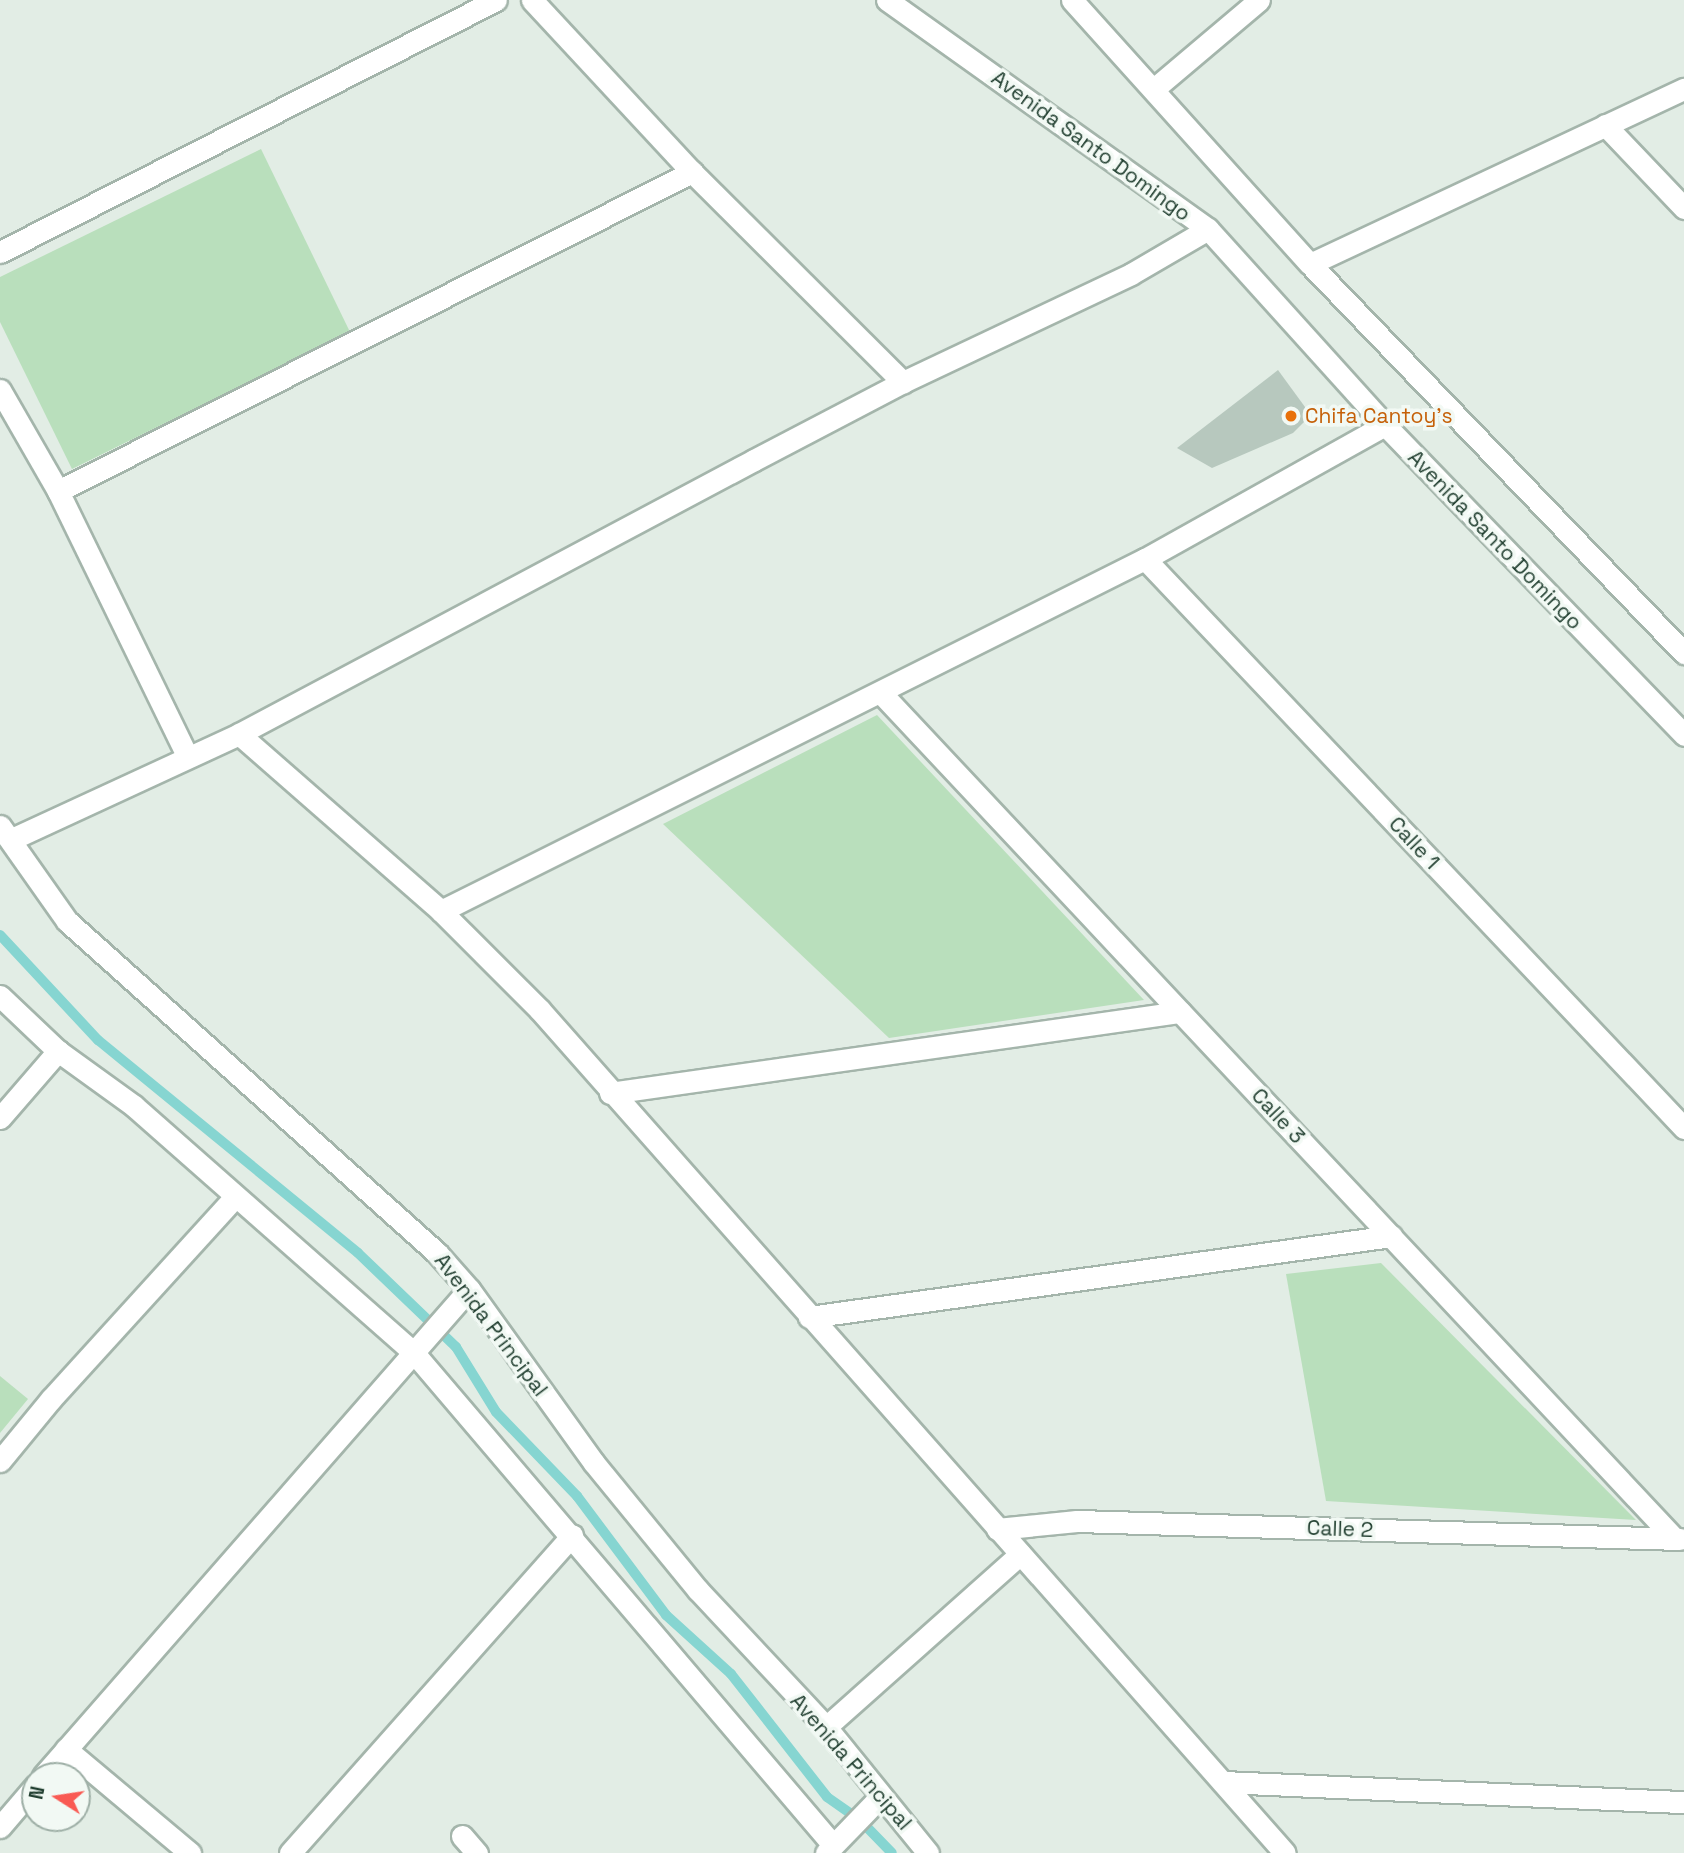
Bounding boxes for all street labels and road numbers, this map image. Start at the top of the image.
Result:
street label: Avenida Santo Domingo [987,65,1195,227]
street label: Avenida Santo Domingo [1403,445,1587,635]
street label: Calle 1 [1383,812,1445,874]
street label: Calle 3 [1246,1083,1310,1149]
street label: Avenida Principal [429,1249,553,1401]
street label: Calle 2 [1306,1515,1374,1543]
street label: Avenida Principal [785,1689,917,1835]

